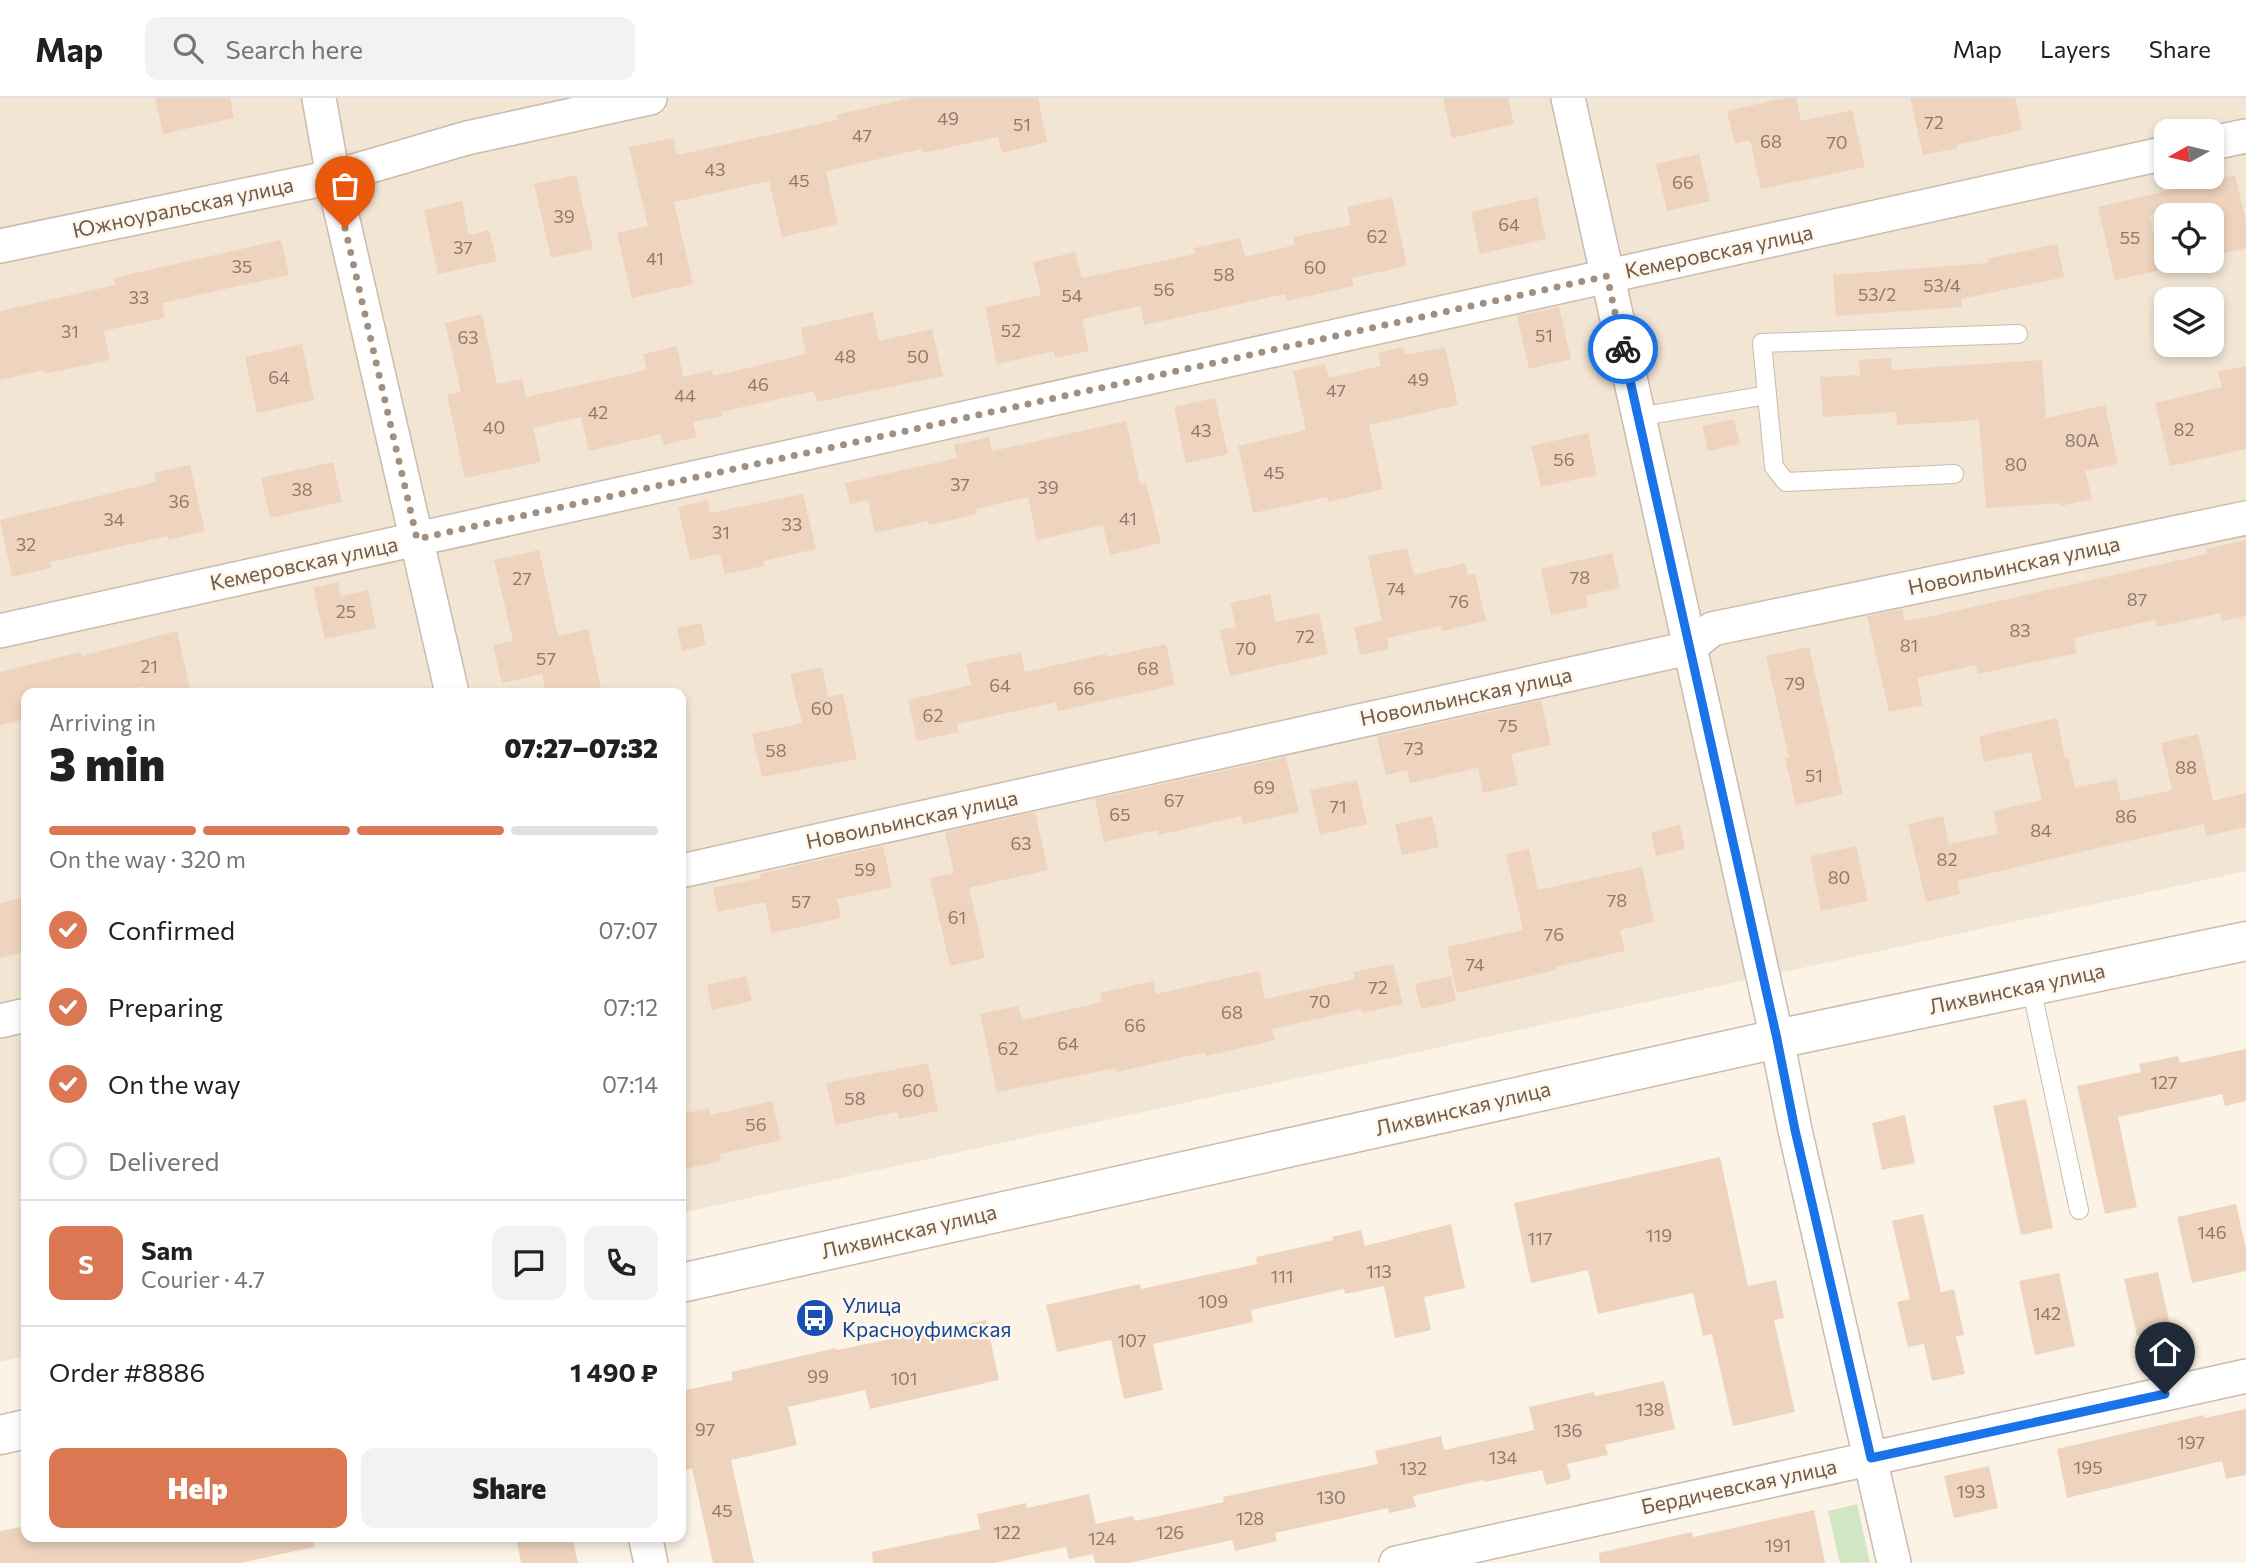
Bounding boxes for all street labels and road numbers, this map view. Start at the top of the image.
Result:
street label: Южноуральская улица [70,171,296,242]
street label: Кемеровская улица [1622,218,1815,283]
street label: Кемеровская улица [207,530,400,595]
street label: Новоильинская улица [1905,530,2122,599]
street label: Новоильинская улица [1357,661,1574,730]
street label: Новоильинская улица [803,784,1020,853]
street label: Лихвинская улица [1926,957,2107,1018]
street label: Лихвинская улица [1373,1075,1553,1140]
street label: Лихвинская улица [819,1198,999,1263]
street label: Бердичевская улица [1639,1453,1839,1518]

